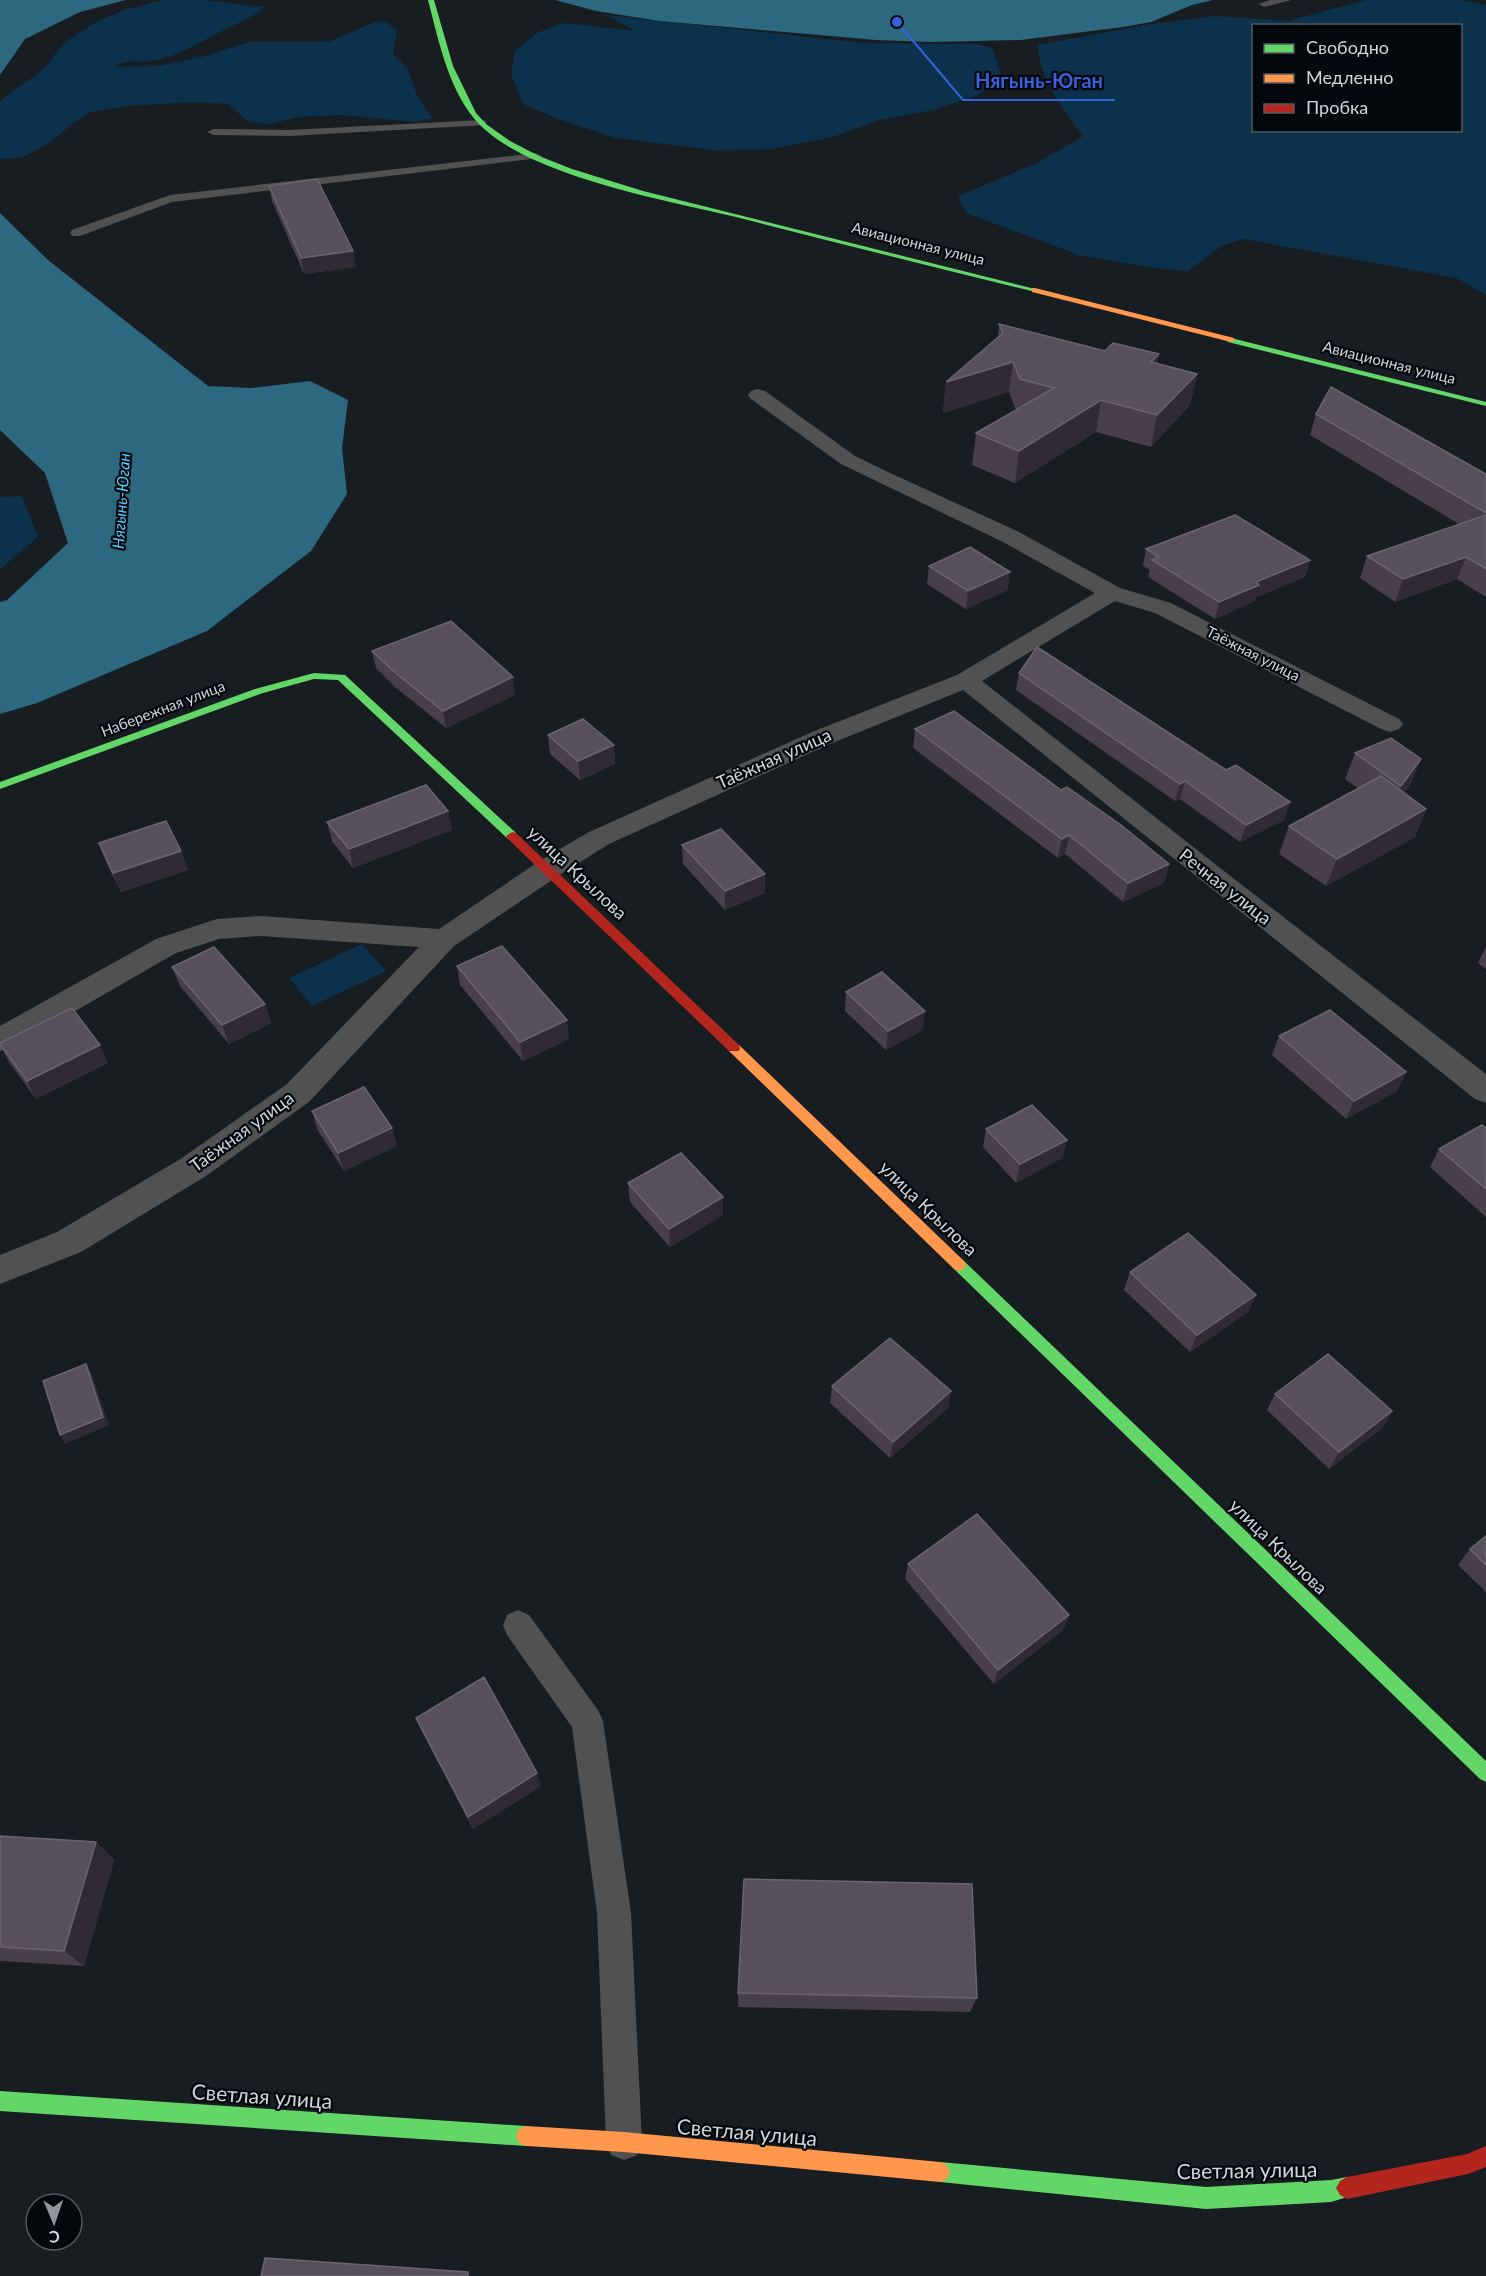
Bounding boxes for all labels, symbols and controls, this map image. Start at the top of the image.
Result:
legend [1252,24,1462,132]
text: Свободно [1306,36,1389,58]
callout: Нягынь-Юган [963,62,1115,100]
text: Медленно [1306,66,1394,88]
text: Нягынь-Юган [975,68,1103,92]
text: Пробка [1306,96,1368,118]
street label: Авиационная улица [850,218,987,268]
street label: Авиационная улица [1321,337,1458,387]
water label: Нягынь-Юган [108,452,133,550]
street label: Таёжная улица [1204,622,1303,684]
street label: Набережная улица [98,676,227,740]
street label: Таёжная улица [713,723,834,793]
street label: улица Крылова [524,821,632,924]
street label: Речная улица [1175,843,1276,929]
street label: Таёжная улица [185,1086,298,1176]
street label: улица Крылова [875,1156,982,1260]
street label: улица Крылова [1225,1494,1332,1598]
street label: Светлая улица [191,2078,333,2113]
street label: Светлая улица [676,2113,818,2150]
street label: Светлая улица [1176,2156,1318,2183]
north arrow [24,2192,84,2252]
text: С [49,2228,60,2247]

